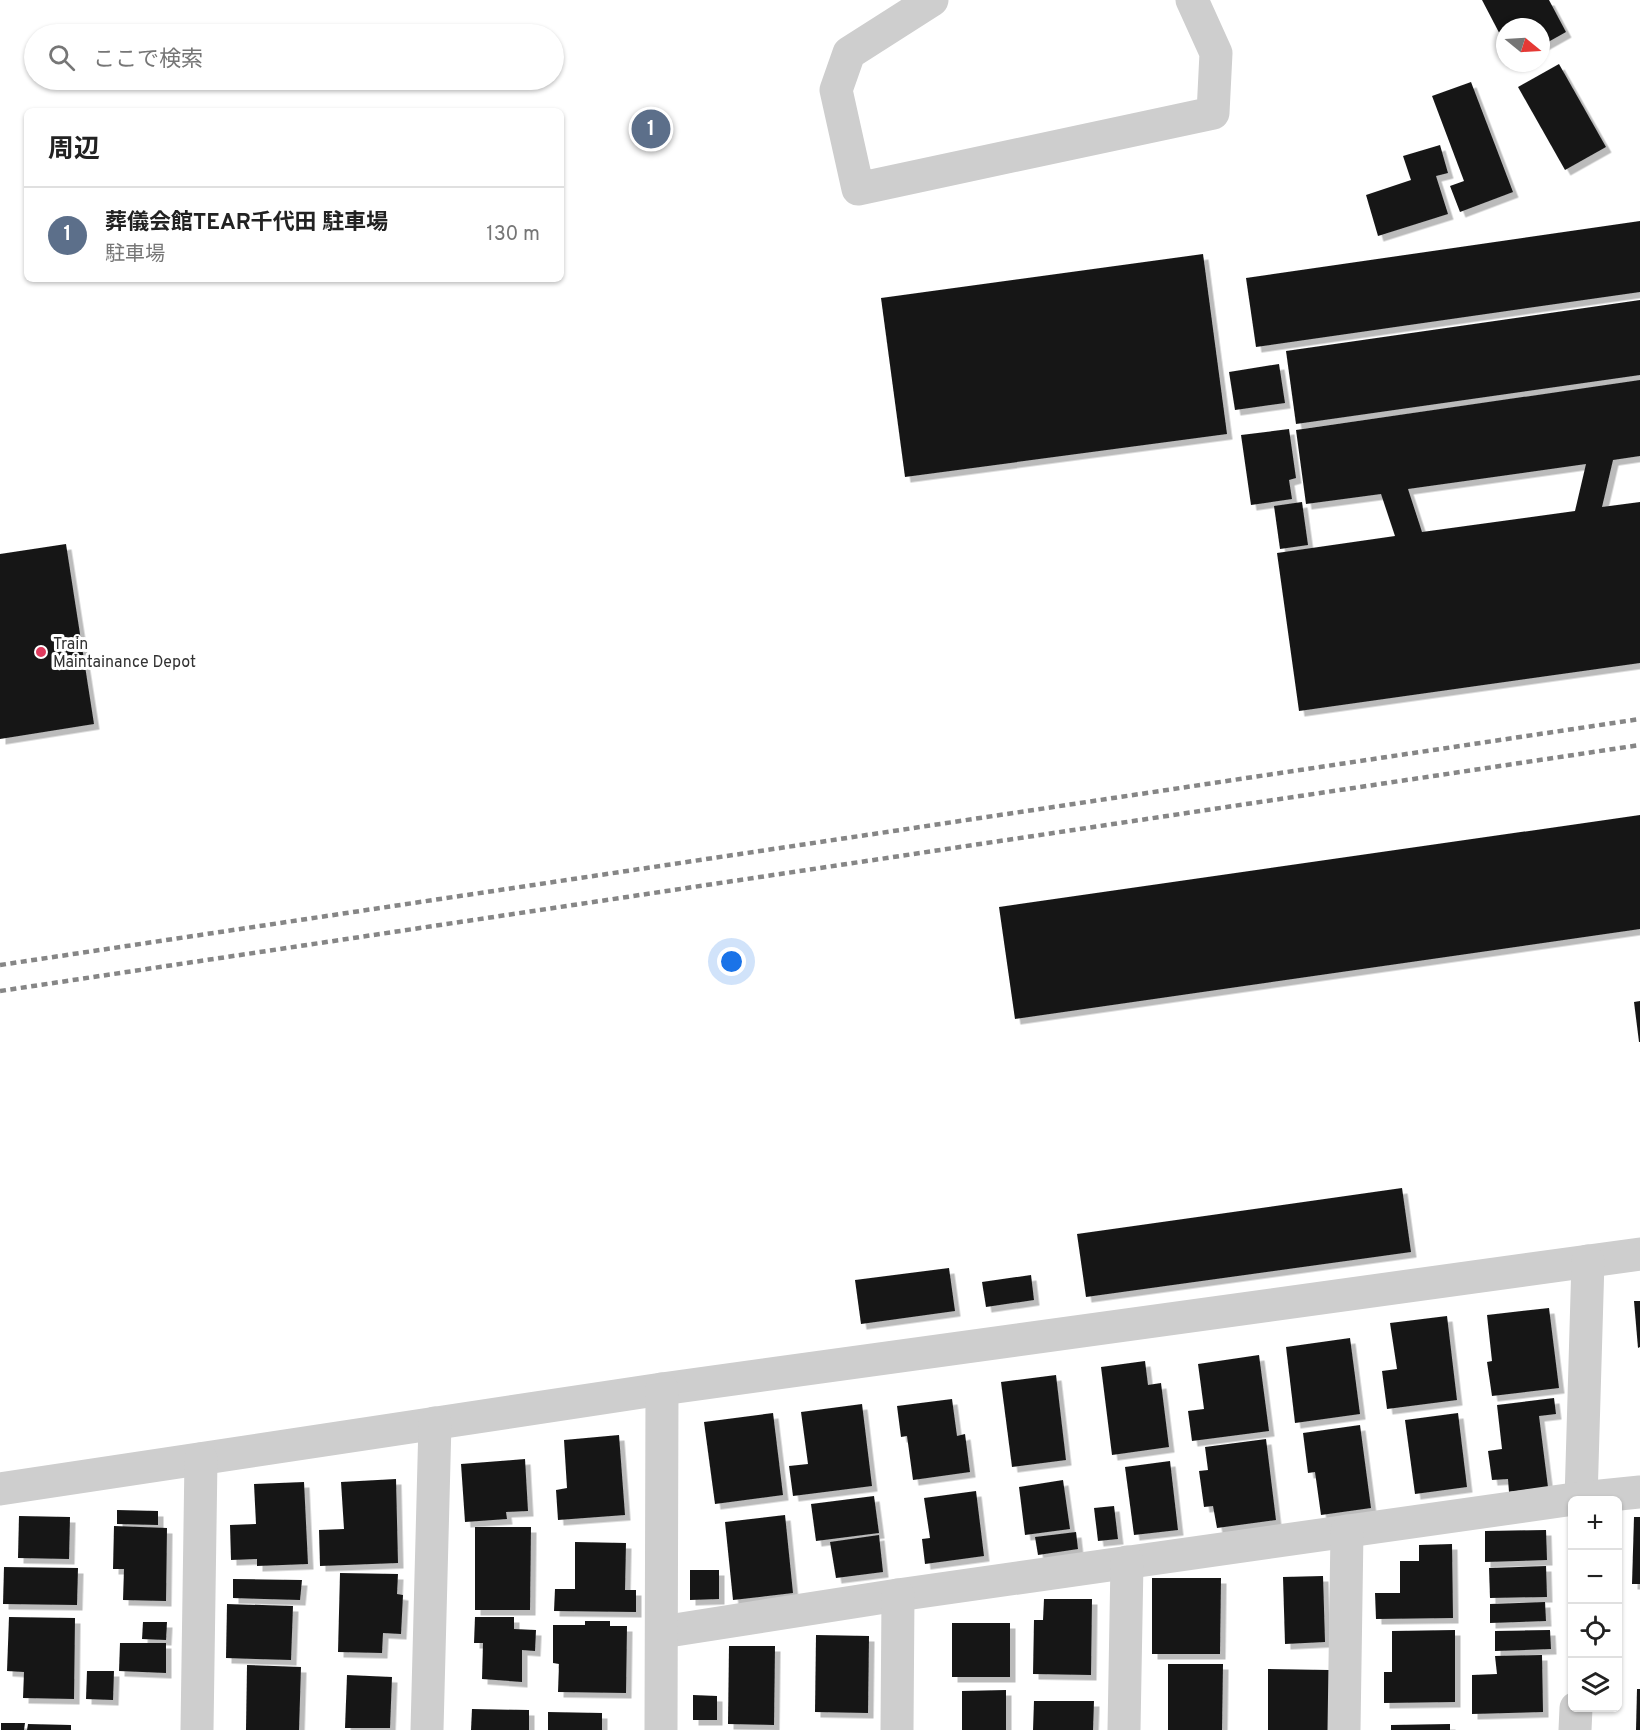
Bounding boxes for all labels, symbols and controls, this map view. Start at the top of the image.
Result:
north arrow [1496,18,1550,72]
search box [24,24,564,90]
icon: search [45,41,78,74]
text: ここで検索 [93,47,203,74]
pin: 1 [632,106,670,152]
text: 周辺 [48,134,100,167]
text: 葬儀会館TEAR千代田 駐車場 [105,210,388,237]
text: 1 [64,222,72,248]
text: 130 m [486,222,540,248]
text: 駐車場 [105,242,165,268]
place label: Train Maintainance Depot [53,635,196,673]
marker: Train Maintainance Depot [34,645,48,659]
your location [717,947,746,976]
map controls [1568,1496,1622,1712]
button: + [1568,1496,1622,1550]
button: − [1568,1550,1622,1604]
button: locate [1568,1604,1622,1658]
button: layers [1568,1658,1622,1712]

